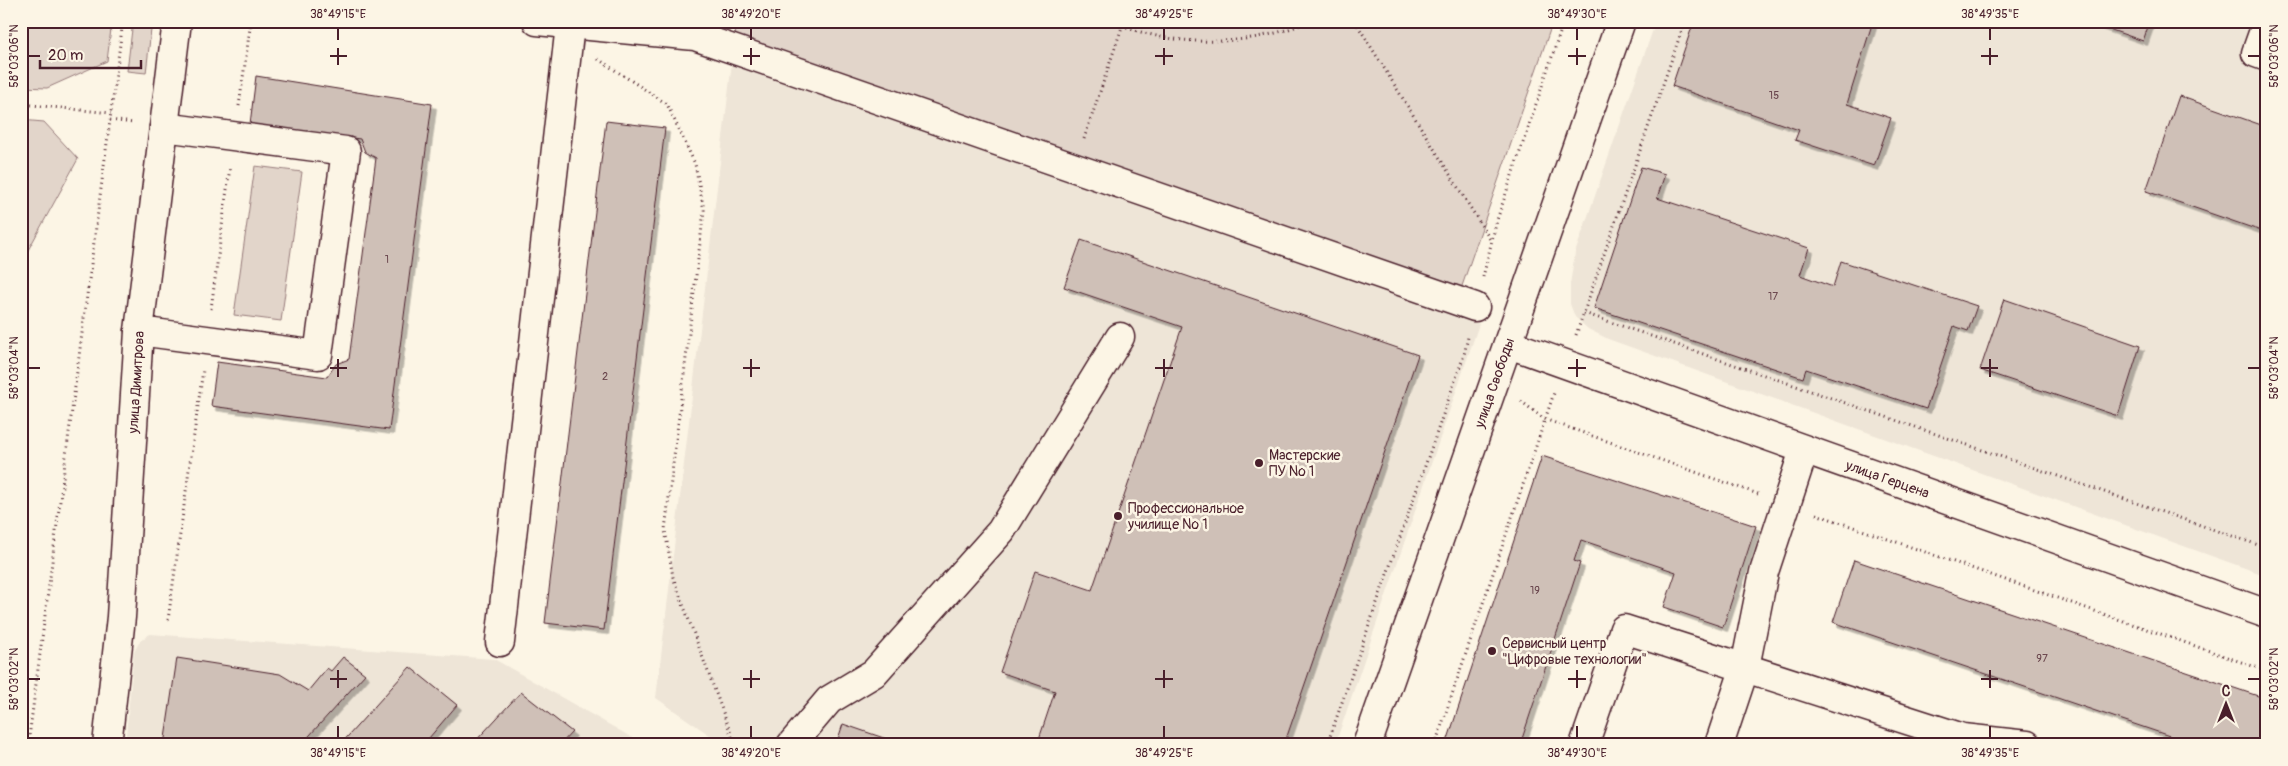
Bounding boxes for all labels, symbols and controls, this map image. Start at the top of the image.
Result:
text: 38°49'15"E [310,7,366,22]
text: 38°49'20"E [721,7,781,22]
text: 38°49'25"E [1135,7,1193,22]
text: 38°49'30"E [1547,7,1607,22]
text: 38°49'35"E [1961,7,2019,22]
text: 58°03'06"N [7,24,22,88]
text: 58°03'06"N [2267,24,2282,88]
scale bar [40,38,141,70]
text: 20 m [48,46,83,65]
house number: 15 [1769,89,1779,102]
house number: 1 [385,253,389,266]
house number: 17 [1768,290,1778,303]
street label: улица Димитрова [124,330,147,435]
street label: улица Свободы [1470,335,1518,431]
text: 58°03'04"N [7,336,22,400]
text: 58°03'04"N [2267,336,2282,400]
house number: 2 [602,370,608,383]
place label: Мастерские ПУ № 1 [1269,447,1341,480]
street label: улица Герцена [1843,456,1932,502]
marker: Мастерские ПУ № 1 [1253,457,1265,469]
place label: Профессиональное училище № 1 [1127,500,1244,533]
marker: Профессиональное училище № 1 [1112,510,1124,522]
house number: 19 [1530,584,1540,597]
place label: Сервисный центр "Цифровые технологии" [1502,635,1647,668]
marker: Сервисный центр "Цифровые технологии" [1486,645,1498,657]
text: 58°03'02"N [7,648,22,710]
text: 58°03'02"N [2267,648,2282,710]
house number: 97 [2036,652,2048,665]
north arrow [2200,678,2250,728]
text: С [2222,683,2231,700]
text: 38°49'15"E [310,746,366,761]
text: 38°49'20"E [721,746,781,761]
text: 38°49'25"E [1135,746,1193,761]
text: 38°49'30"E [1547,746,1607,761]
text: 38°49'35"E [1961,746,2019,761]

